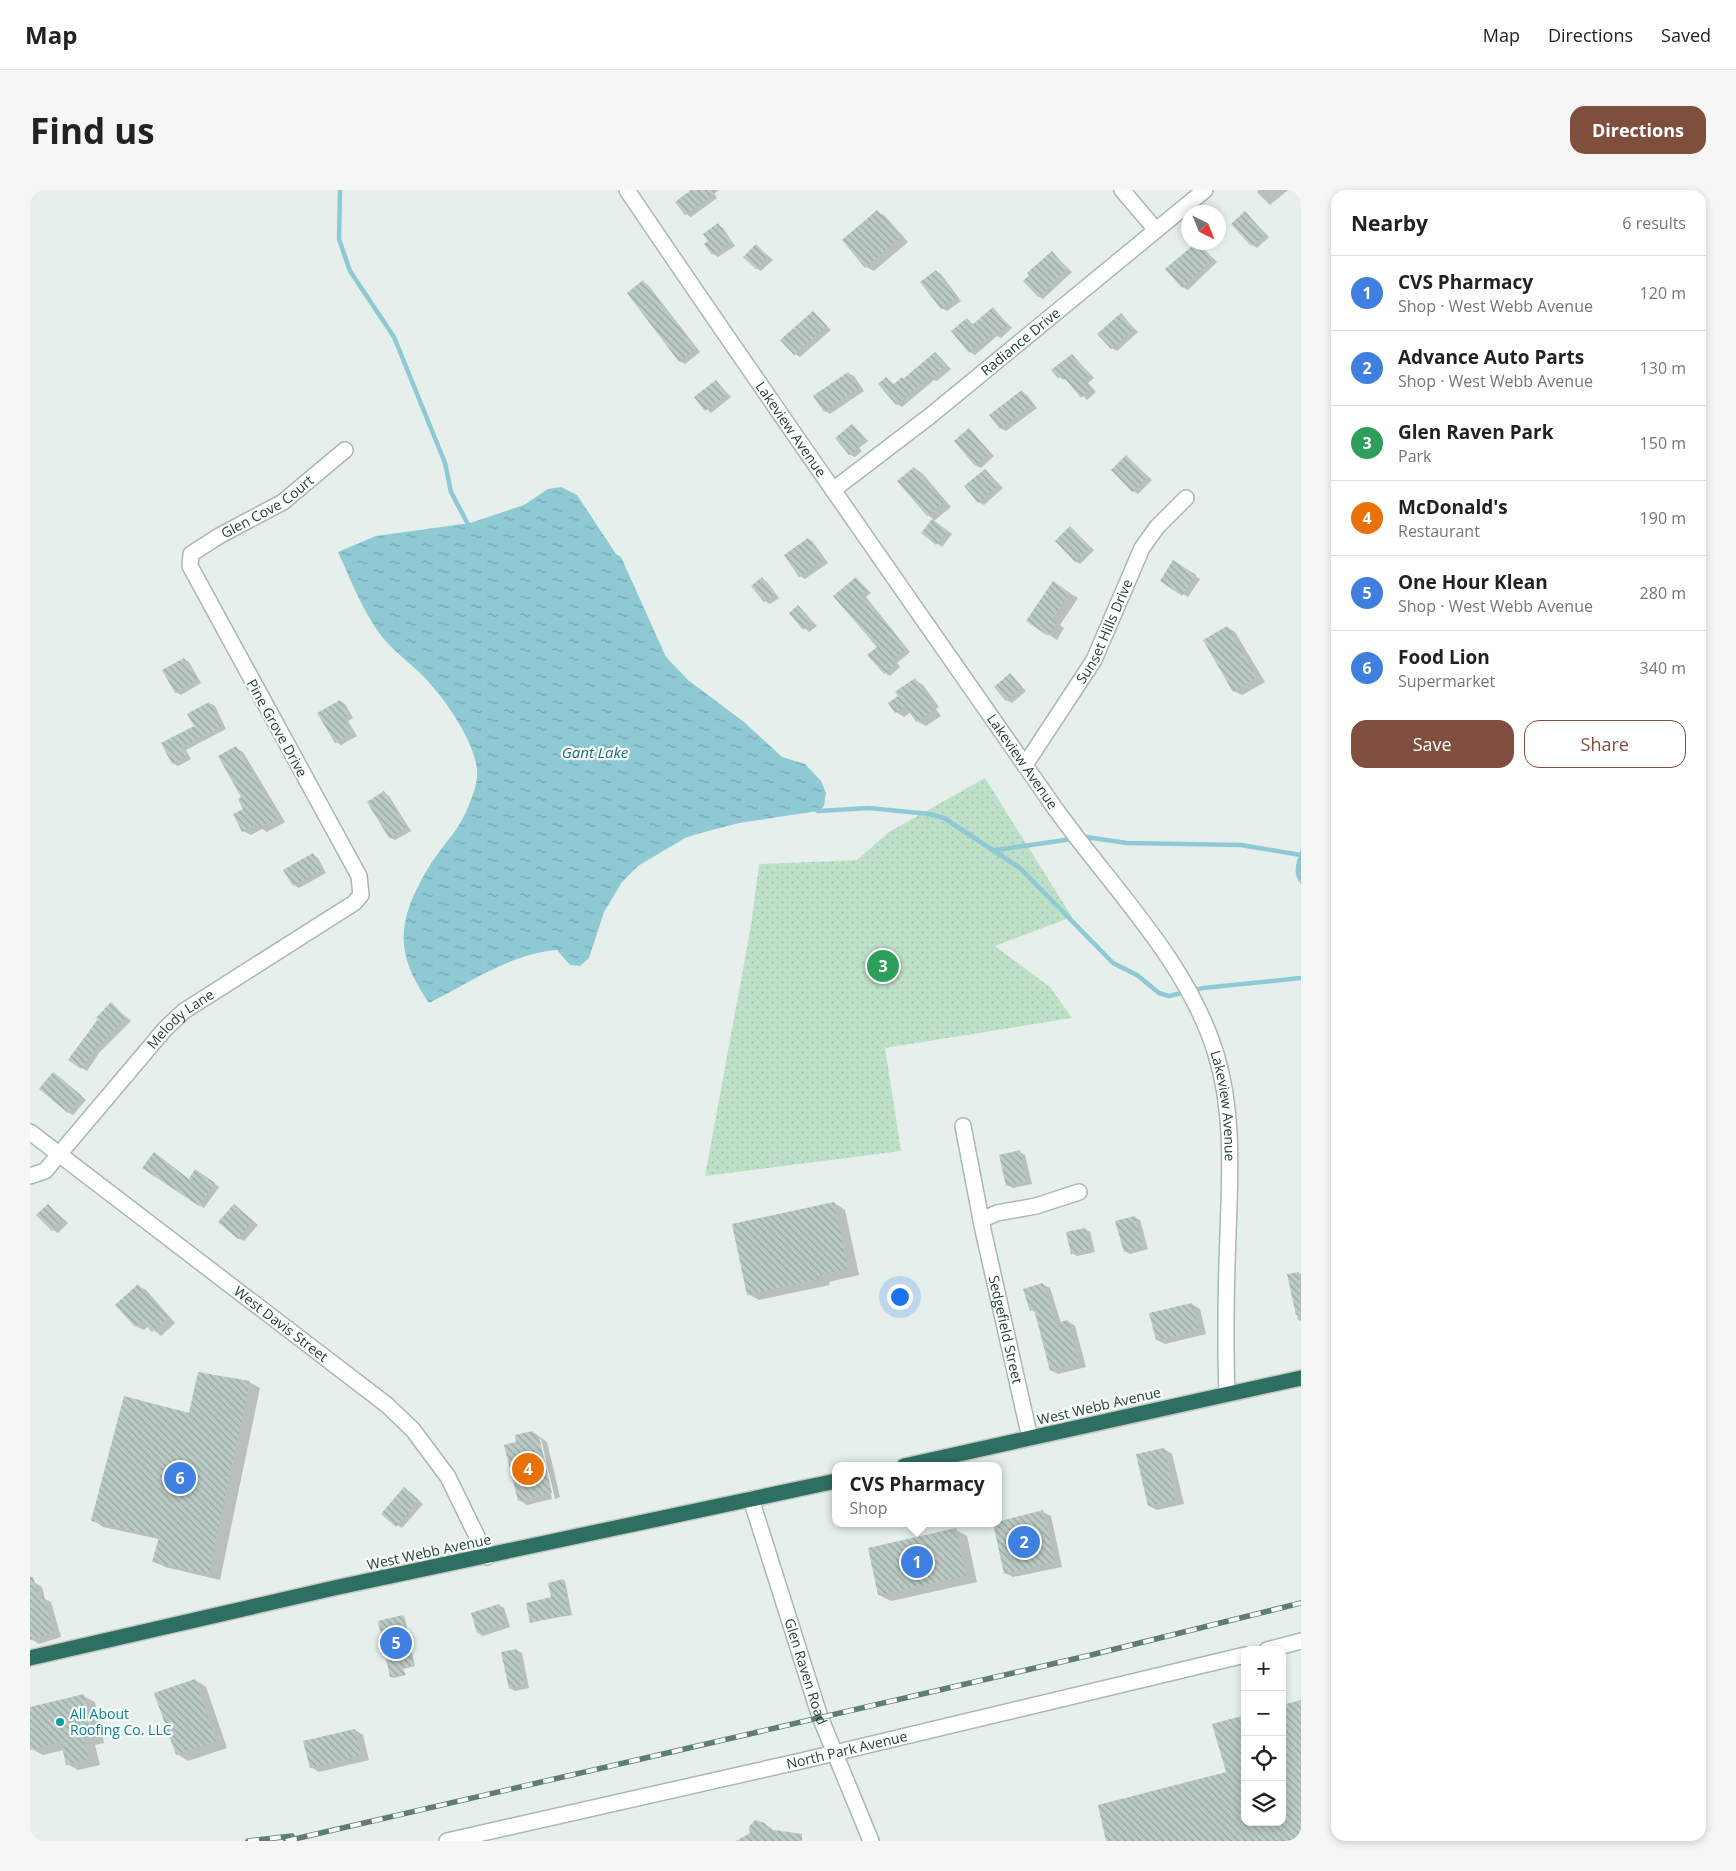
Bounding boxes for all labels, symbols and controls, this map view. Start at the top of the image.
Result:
text: Map [25,18,77,51]
text: Map [1483,23,1520,47]
text: Directions [1548,23,1633,47]
text: Saved [1661,23,1711,47]
button: Directions [1570,106,1706,154]
text: Find us [30,107,155,154]
north arrow [1181,205,1226,250]
text: Nearby [1351,209,1428,237]
text: 6 results [1622,212,1686,234]
text: CVS Pharmacy [1398,269,1533,295]
text: 1 [1362,282,1372,304]
text: 120 m [1640,282,1686,304]
text: Shop · West Webb Avenue [1398,295,1593,317]
street label: Radiance Drive [976,303,1064,380]
text: Advance Auto Parts [1398,344,1584,370]
text: 2 [1362,357,1372,379]
text: 130 m [1640,357,1686,379]
text: Shop · West Webb Avenue [1398,370,1593,392]
street label: Lakeview Avenue [752,378,831,481]
text: Glen Raven Park [1398,419,1554,445]
text: 3 [1362,432,1372,454]
text: 150 m [1640,432,1686,454]
text: Park [1398,445,1431,467]
street label: Glen Cove Court [217,470,317,542]
text: McDonald's [1398,494,1508,520]
text: 4 [1362,507,1372,529]
text: 190 m [1640,507,1686,529]
text: Restaurant [1398,520,1480,542]
text: One Hour Klean [1398,569,1548,595]
street label: Sunset Hills Drive [1071,576,1137,687]
text: 5 [1362,582,1372,604]
text: 280 m [1640,582,1686,604]
text: Shop · West Webb Avenue [1398,595,1593,617]
text: Food Lion [1398,644,1490,670]
text: 6 [1362,657,1372,679]
text: 340 m [1640,657,1686,679]
text: Supermarket [1398,670,1495,692]
street label: Pine Grove Drive [243,675,312,780]
street label: Lakeview Avenue [983,710,1063,813]
button: Save [1351,720,1514,768]
button: Share [1524,720,1686,768]
water label: Gant Lake [562,742,629,762]
pin: 3 [867,947,899,985]
street label: Melody Lane [142,984,217,1053]
street label: Lakeview Avenue [1206,1048,1240,1162]
street label: Sedgefield Street [985,1273,1027,1386]
street label: West Davis Street [230,1281,332,1366]
your location [887,1284,913,1310]
street label: West Webb Avenue [1035,1382,1163,1429]
pin: 4 [512,1450,544,1488]
pin: 6 [164,1459,196,1497]
popup [832,1462,1002,1527]
text: CVS Pharmacy [849,1471,985,1497]
text: Shop [849,1497,887,1519]
pin: 2 [1008,1523,1040,1561]
street label: West Webb Avenue [365,1529,493,1574]
pin: 1 [901,1543,933,1581]
street label: Glen Raven Road [780,1616,832,1728]
pin: 5 [380,1624,412,1662]
map controls [1241,1646,1286,1826]
button: + [1241,1646,1286,1691]
button: − [1241,1691,1286,1736]
place label: All About Roofing Co. LLC [70,1704,172,1739]
marker: All About Roofing Co. LLC [54,1716,66,1728]
street label: North Park Avenue [784,1726,909,1773]
button: locate [1241,1736,1286,1781]
button: layers [1241,1781,1286,1826]

